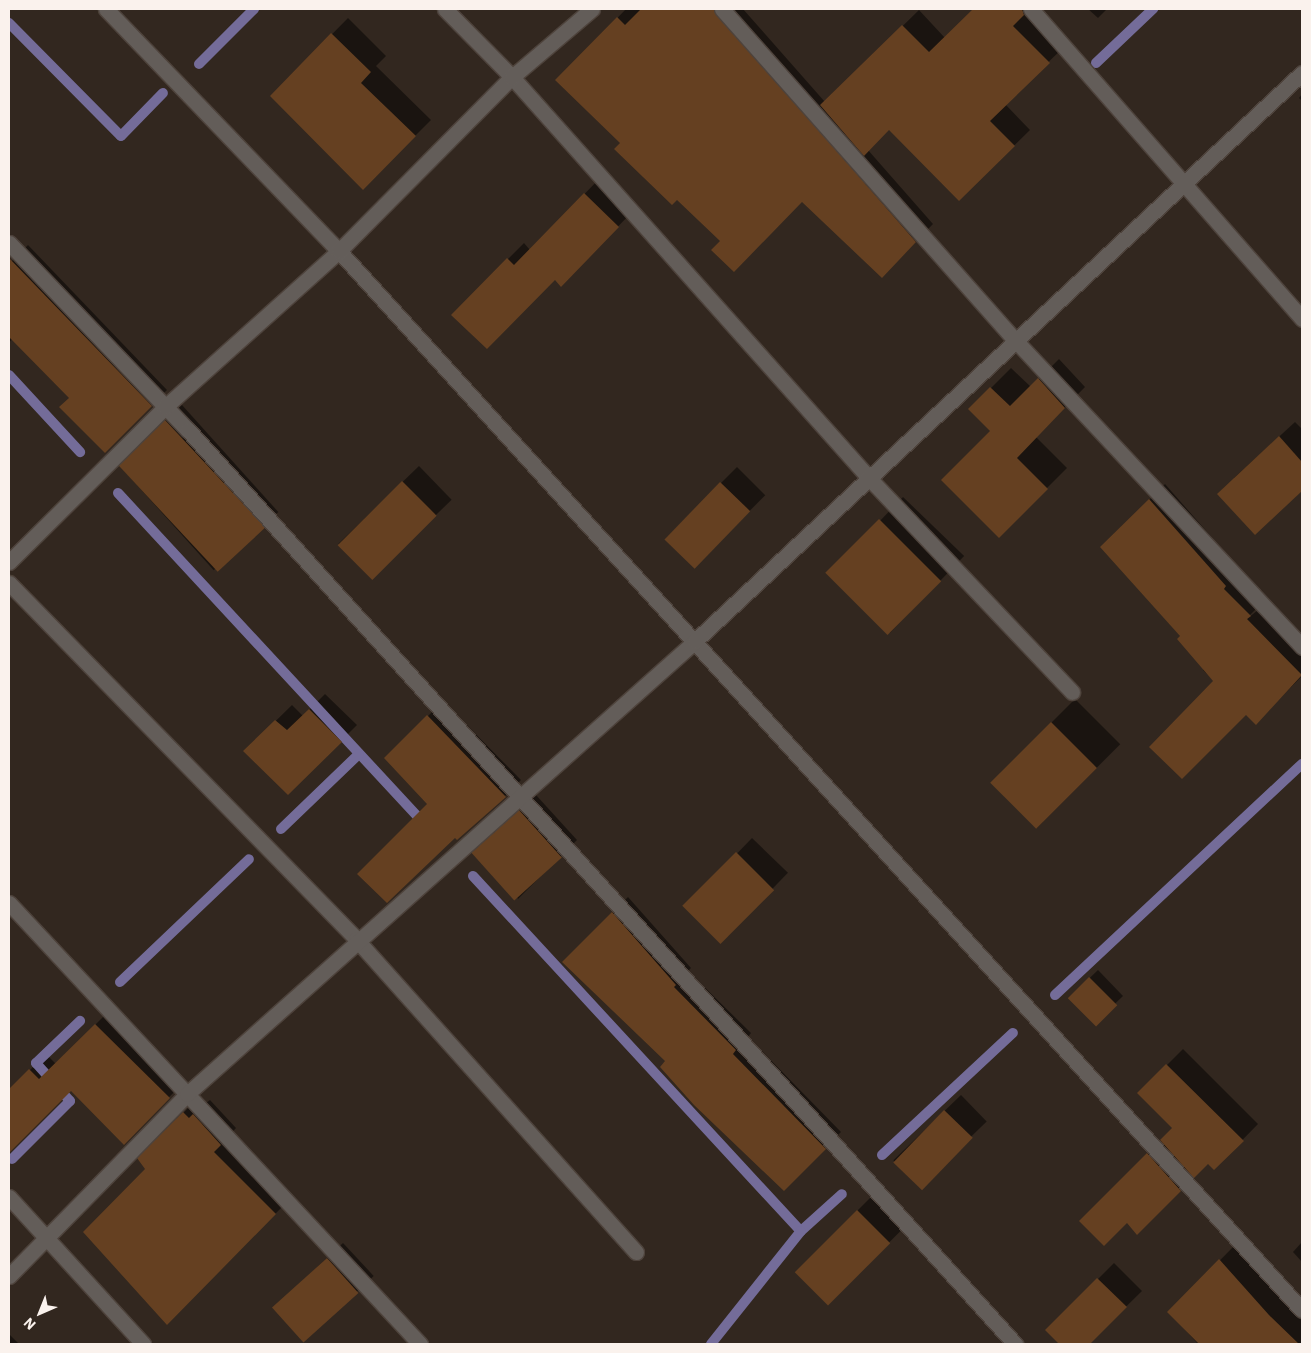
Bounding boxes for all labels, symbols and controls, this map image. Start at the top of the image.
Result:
north arrow [15,1288,65,1338]
text: N [20,1314,39,1334]

